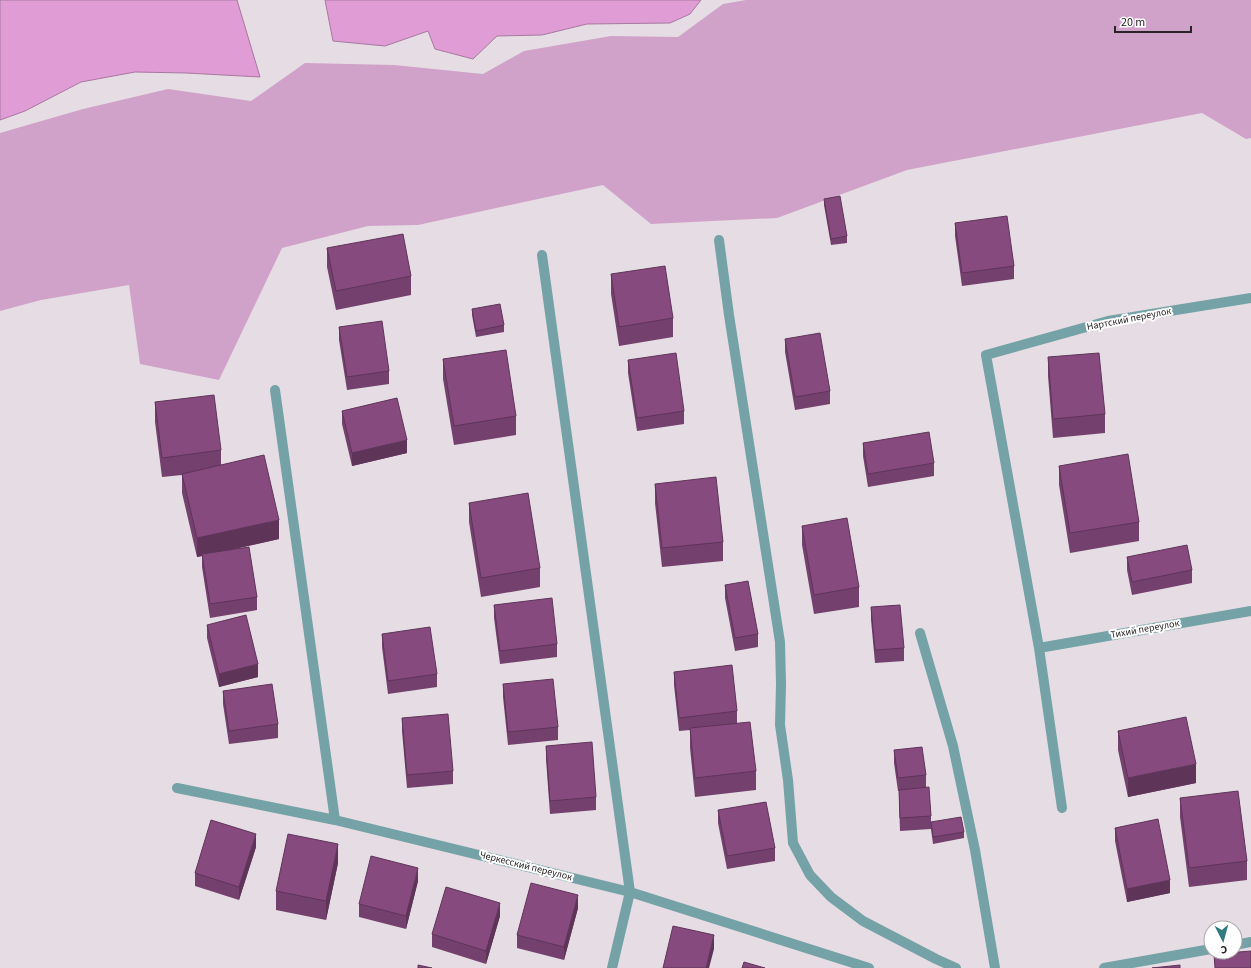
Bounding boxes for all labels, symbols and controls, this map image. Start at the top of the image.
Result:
scale bar [1115,8,1191,34]
text: 20 m [1121,14,1145,31]
street label: Нартский переулок [1086,304,1172,334]
street label: Тихий переулок [1109,616,1181,642]
street label: Черкесский переулок [478,848,574,884]
north arrow [1203,920,1243,960]
text: С [1219,942,1228,957]

